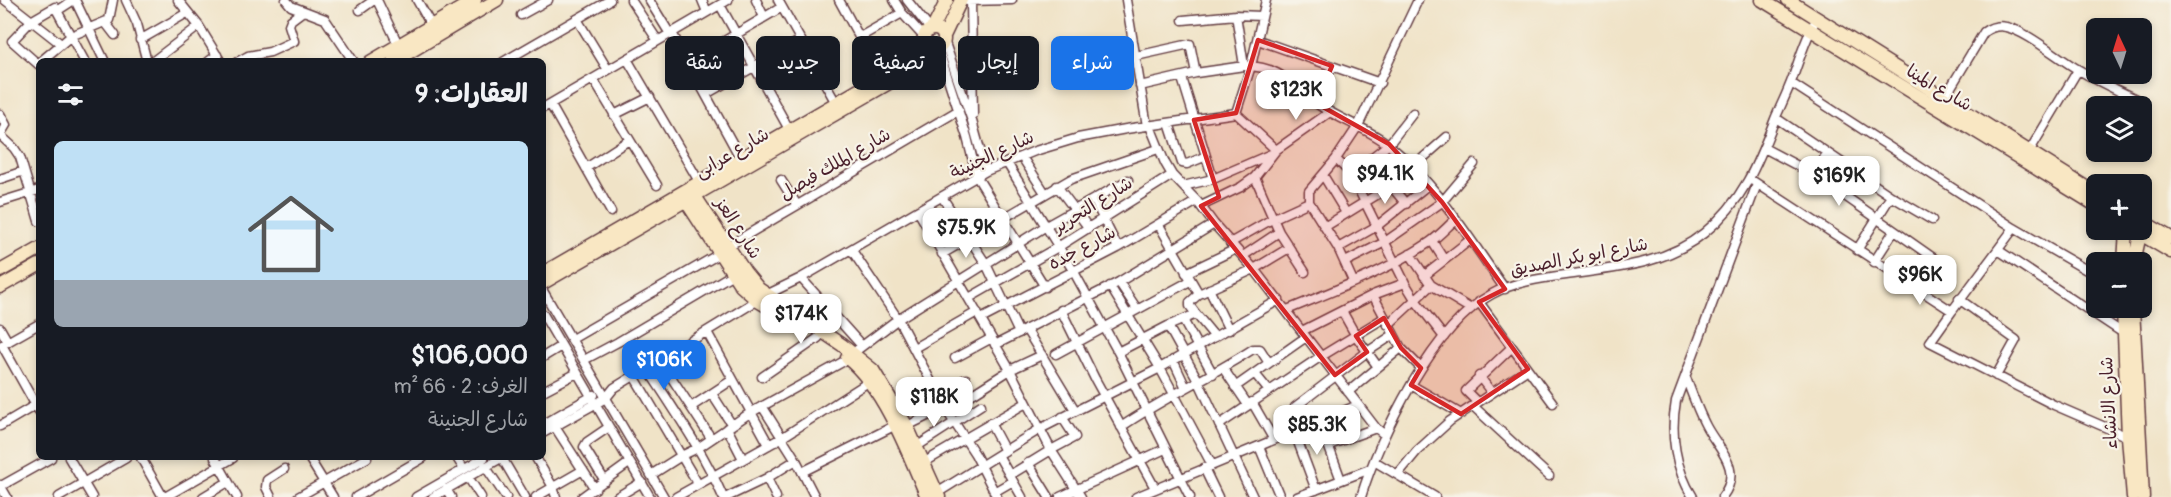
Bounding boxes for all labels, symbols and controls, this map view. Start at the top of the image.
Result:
north arrow [2086,18,2152,84]
map controls [2086,18,2152,318]
chip: شقة [665,36,744,90]
chip: جديد [756,36,840,90]
chip: تصفية [852,36,946,90]
chip: إيجار [958,36,1039,90]
chip: شراء [1051,36,1134,90]
street label: شارع المينا [1902,59,1976,117]
pin: $123K [1254,70,1338,121]
text: $123K [1270,77,1322,102]
icon: filters [54,78,87,111]
text: العقارات: 9 [415,78,528,110]
button: layers [2086,96,2152,162]
street label: شارع عرابى [691,122,773,184]
street label: شارع الملك فيصل [775,123,895,205]
street label: شارع الجنينة [946,126,1038,184]
pin: $94.1K [1336,154,1434,205]
pin: $169K [1797,156,1881,207]
text: $94.1K [1357,161,1414,186]
text: $169K [1813,163,1865,188]
street label: شارع التحرير [1047,172,1137,240]
button: + [2086,174,2152,240]
icon: home [237,180,345,288]
street label: شارع العز [708,191,767,263]
pin: $75.9K [917,208,1015,259]
text: $75.9K [937,215,996,240]
street label: شارع جده [1044,221,1120,275]
street label: شارع ابو بكر الصديق [1508,232,1650,282]
button: − [2086,252,2152,318]
pin: $96K [1884,255,1956,306]
text: $96K [1898,262,1942,287]
pin: $174K [759,294,843,345]
text: $174K [775,301,827,326]
text: $106,000 [411,339,528,371]
pin: $106K [622,340,706,391]
text: $106K [636,347,692,372]
street label: شارع الانشاء [2095,356,2123,450]
text: الغرف: 2 · 66 m² [394,374,528,399]
pin: $118K [892,377,976,428]
text: $118K [910,384,958,409]
pin: $85.3K [1268,405,1366,456]
text: شارع الجنينة [428,407,528,432]
text: $85.3K [1287,412,1347,437]

